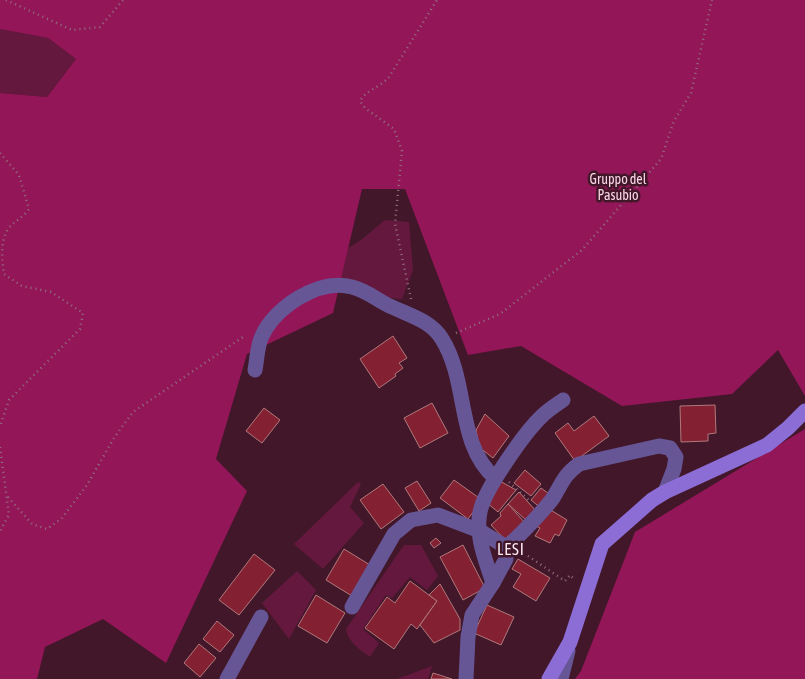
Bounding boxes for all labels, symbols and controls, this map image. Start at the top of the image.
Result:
park label: Gruppo del Pasubio [590,171,647,203]
district label: LESI [497,540,525,558]

